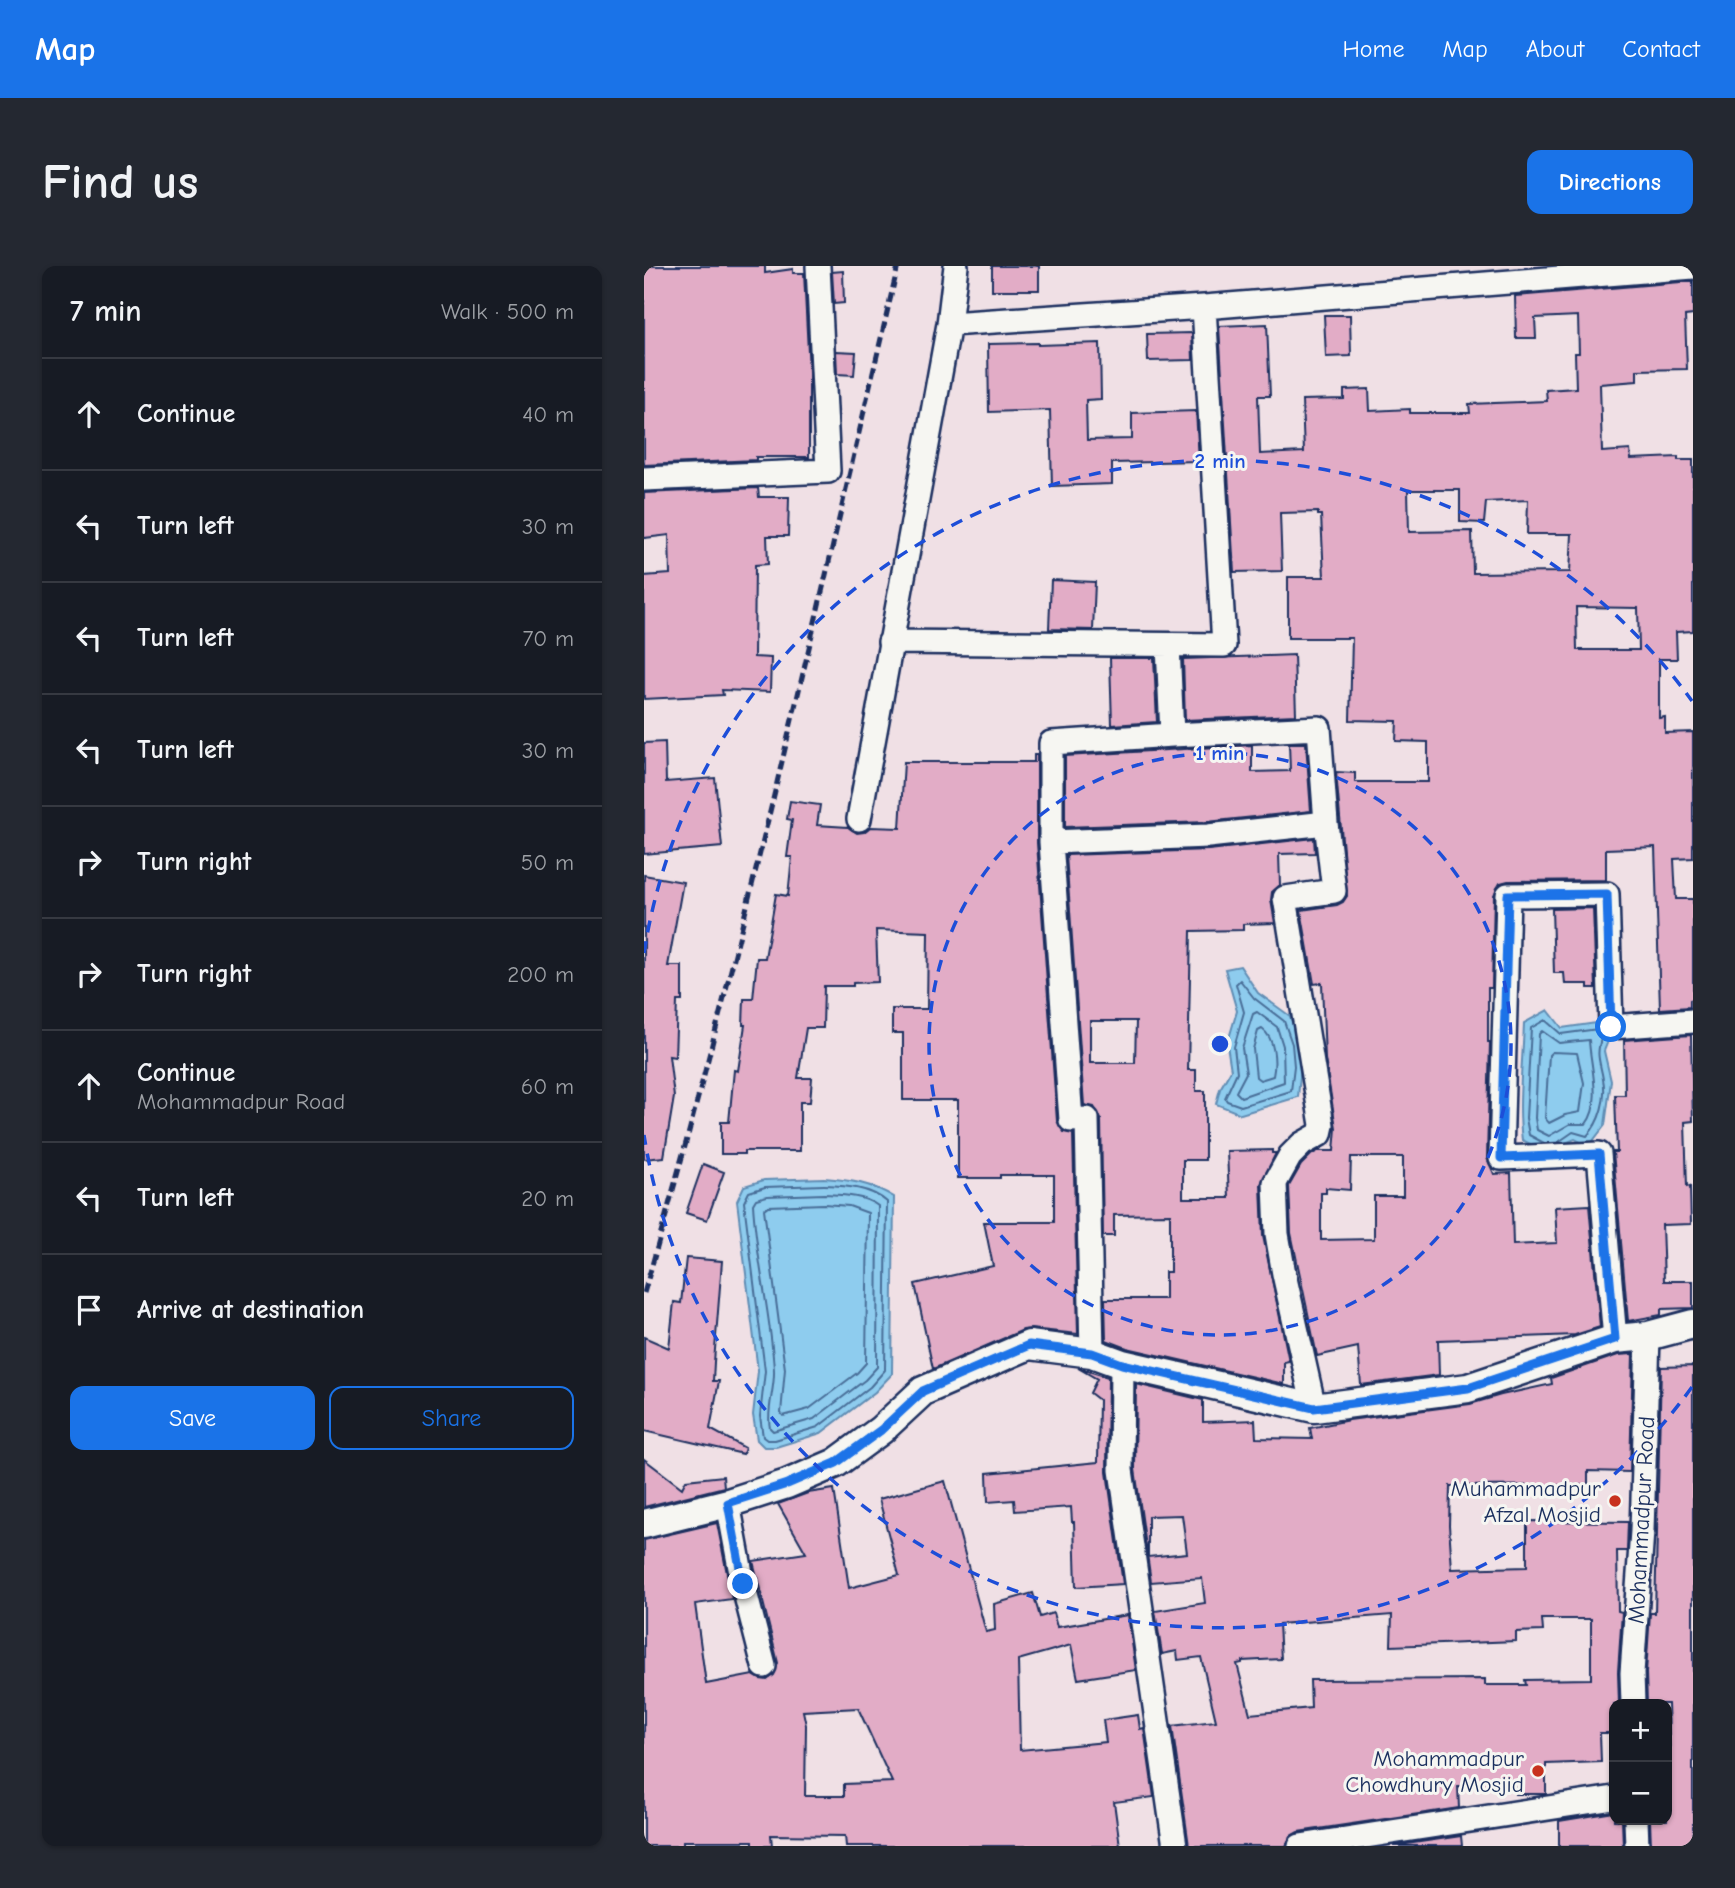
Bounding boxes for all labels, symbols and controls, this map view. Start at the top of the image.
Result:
text: Map [35,30,96,68]
text: Home [1343,35,1404,63]
text: Map [1442,35,1488,63]
text: About [1526,35,1584,63]
text: Contact [1622,35,1700,63]
button: Directions [1527,150,1693,214]
text: Find us [42,154,198,210]
text: 7 min [70,294,142,329]
text: Walk · 500 m [441,298,574,325]
icon: ahead [70,395,108,433]
text: Continue [137,399,235,429]
text: 40 m [522,401,574,428]
text: 2 min [1194,449,1246,473]
icon: left [70,507,108,545]
text: Turn left [137,511,234,541]
text: 30 m [522,513,574,540]
icon: left [70,619,108,657]
text: Turn left [137,623,234,653]
text: 70 m [522,625,574,652]
icon: left [70,731,108,769]
text: Turn left [137,735,234,765]
text: 30 m [522,737,574,764]
text: 1 min [1196,741,1244,765]
icon: right [70,843,108,881]
text: Turn right [137,847,251,877]
text: 50 m [521,849,574,876]
icon: right [70,955,108,993]
text: Turn right [137,959,251,989]
text: 200 m [507,961,574,988]
route start [1595,1011,1626,1042]
centre of rings [1208,1032,1232,1056]
text: Continue [137,1058,235,1088]
icon: ahead [70,1067,108,1105]
text: 60 m [521,1073,574,1100]
text: Mohammadpur Road [137,1088,345,1115]
icon: left [70,1179,108,1217]
text: Turn left [137,1183,234,1213]
text: 20 m [521,1185,574,1212]
icon: arrive [70,1291,108,1329]
text: Arrive at destination [137,1295,364,1325]
button: Save [70,1386,315,1450]
button: Share [329,1386,574,1450]
street label: Mohammadpur Road [1623,1415,1660,1625]
place label: Muhammadpur Afzal Mosjid [1451,1475,1602,1528]
marker: Muhammadpur Afzal Mosjid [1607,1493,1623,1509]
route end [727,1568,758,1599]
map controls [1609,1699,1672,1825]
button: + [1609,1699,1672,1762]
place label: Mohammadpur Chowdhury Mosjid [1345,1745,1525,1798]
button: − [1609,1762,1672,1825]
marker: Mohammadpur Chowdhury Mosjid [1530,1763,1546,1779]

